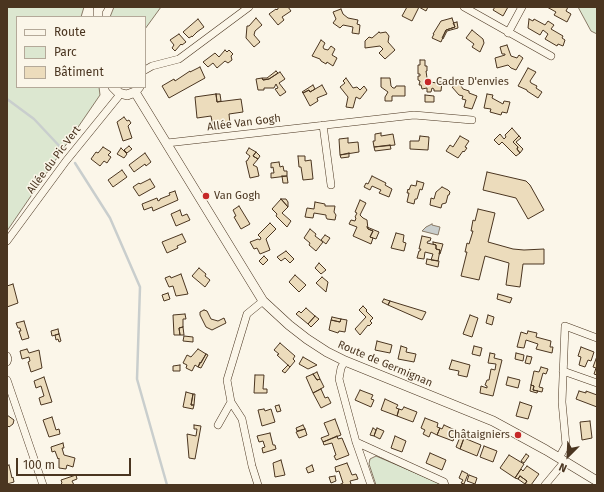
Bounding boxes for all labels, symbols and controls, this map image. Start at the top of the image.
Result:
legend [16,16,146,88]
text: Route [54,25,86,39]
text: Parc [54,45,77,59]
text: Bâtiment [54,65,104,79]
place label: Cadre D'envies [436,75,509,89]
marker: Cadre D'envies [423,77,433,87]
street label: Allée Van Gogh [206,112,282,134]
street label: Allée du Pic Vert [24,124,84,196]
place label: Van Gogh [214,189,261,203]
marker: Van Gogh [201,191,211,201]
street label: Route de Germignan [336,338,434,390]
place label: Châtaigniers [448,428,510,442]
marker: Châtaigniers [513,430,523,440]
north arrow [548,436,588,476]
scale bar [18,450,133,476]
text: 100 m [23,458,55,472]
text: N [557,460,569,475]

